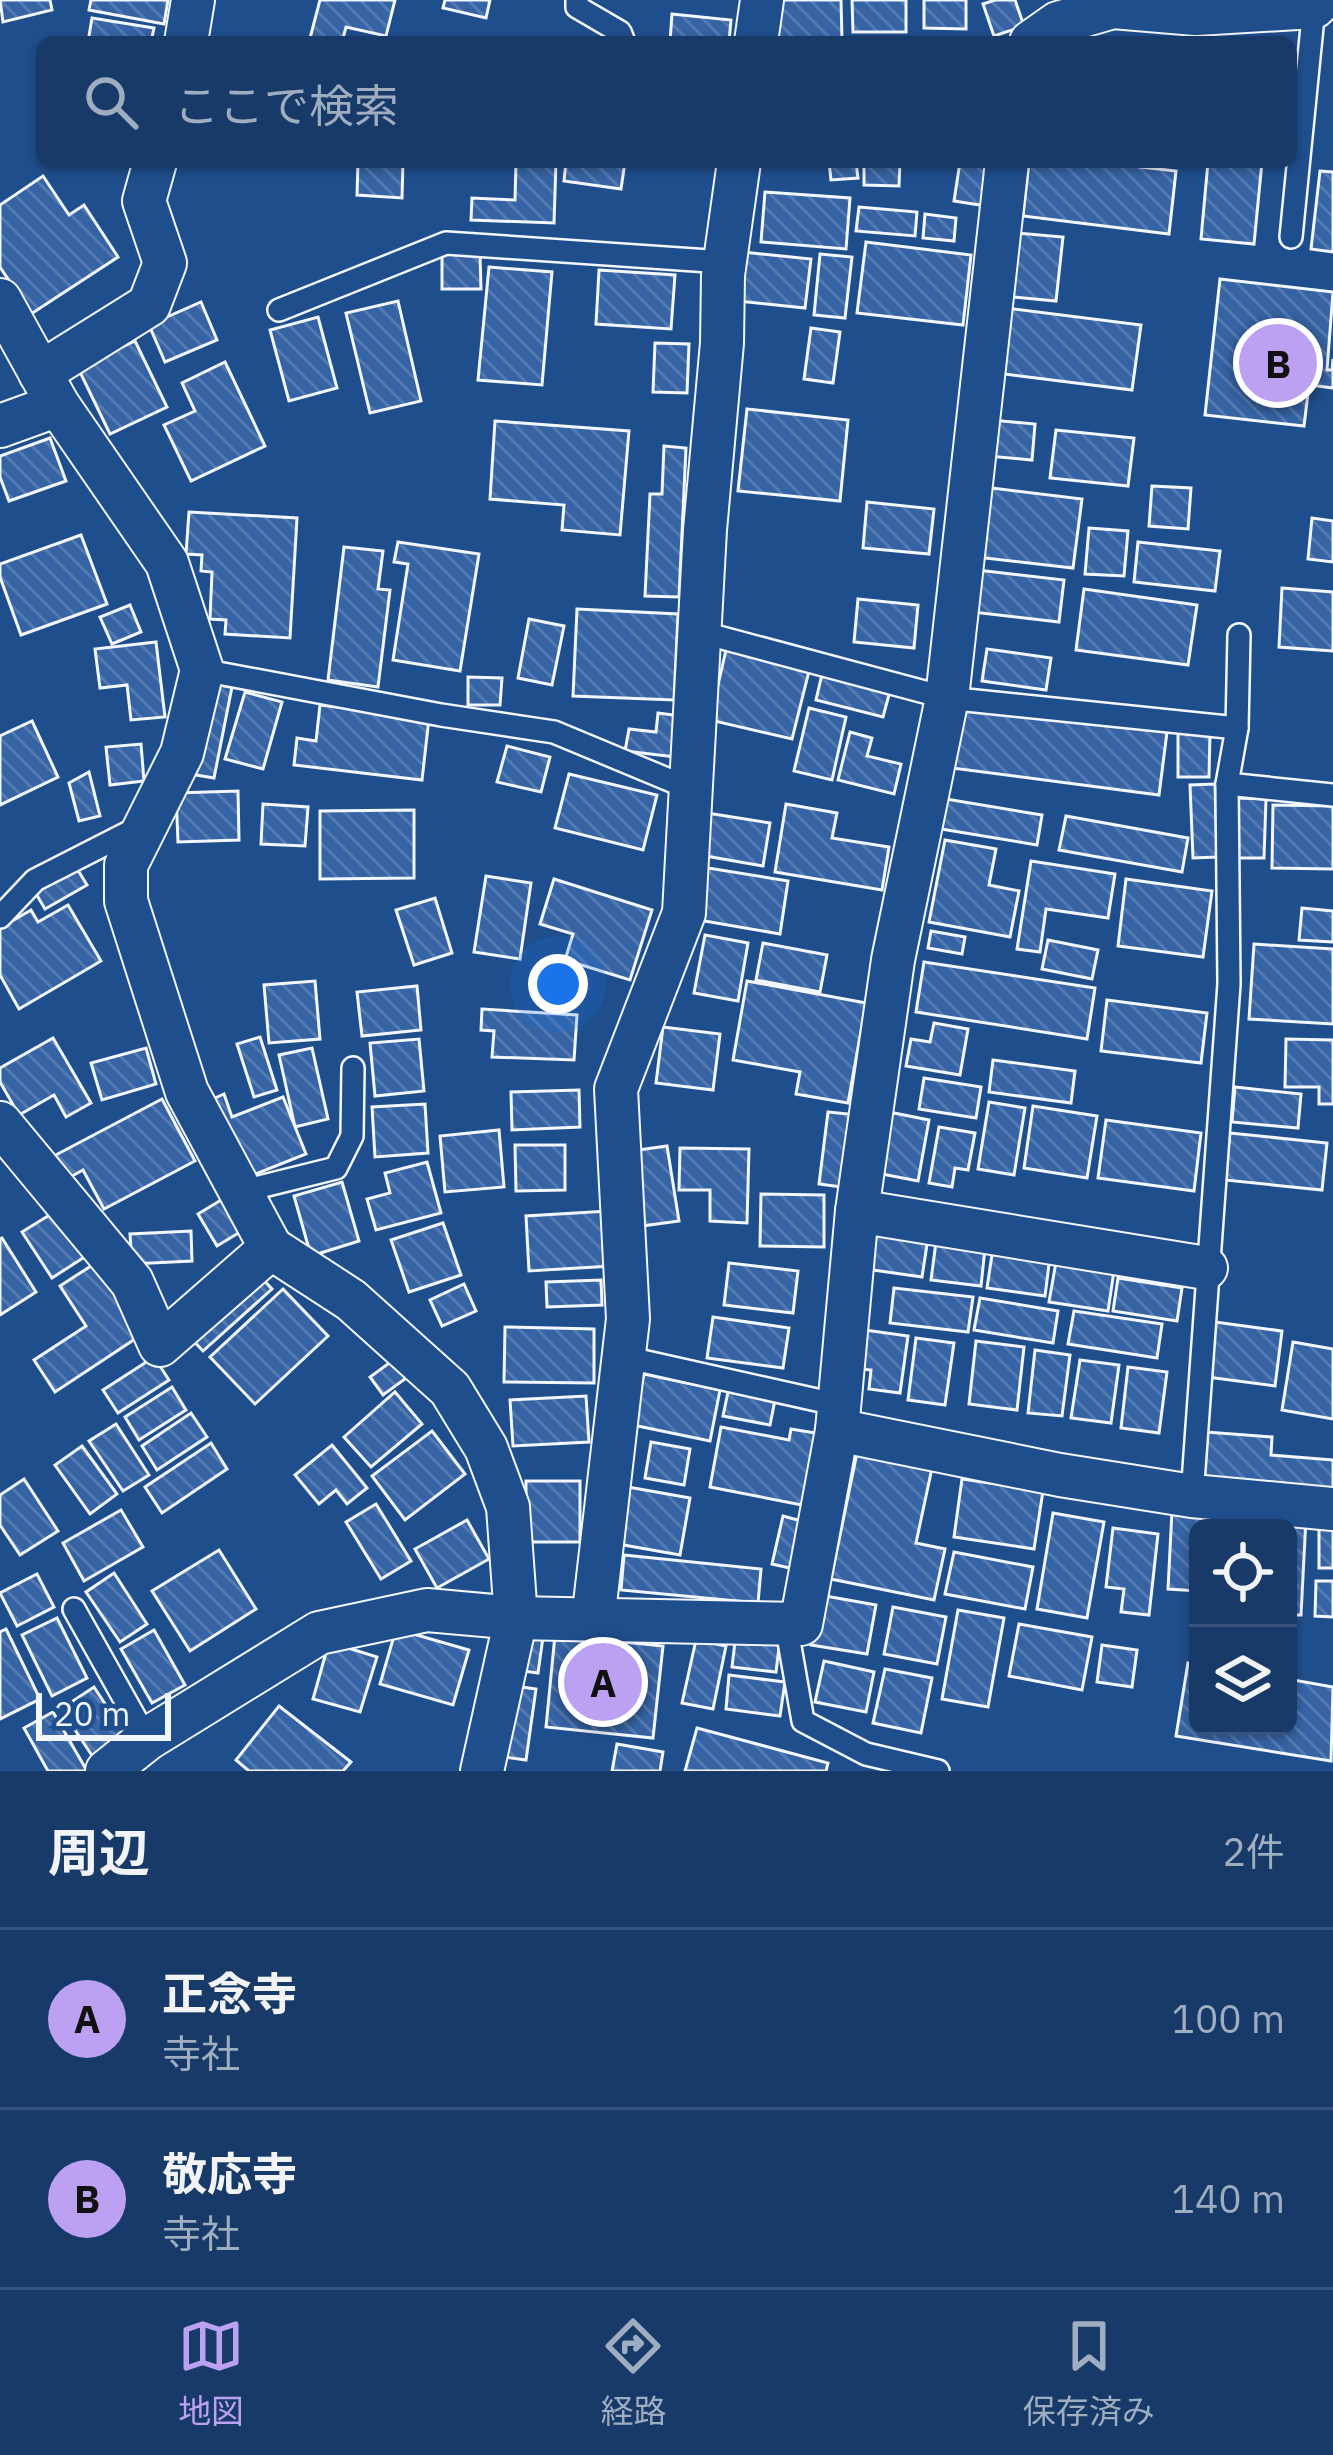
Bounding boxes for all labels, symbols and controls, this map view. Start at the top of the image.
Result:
search box [36,36,1297,168]
icon: search [78,69,144,135]
text: ここで検索 [174,76,399,134]
pin: B [1239,318,1317,408]
your location [528,954,588,1014]
map controls [1189,1519,1297,1735]
button: locate [1189,1519,1297,1627]
button: layers [1189,1627,1297,1735]
pin: A [564,1637,642,1727]
scale bar [36,1687,171,1740]
text: 20 m [54,1692,130,1735]
text: 周辺 [48,1819,150,1885]
text: 2件 [1223,1826,1285,1877]
text: 正念寺 [162,1964,297,2022]
text: A [74,1993,100,2044]
text: 100 m [1172,1993,1285,2044]
text: 寺社 [162,2028,240,2079]
text: 敬応寺 [162,2144,297,2202]
text: B [74,2173,100,2224]
text: 140 m [1172,2173,1285,2224]
text: 寺社 [162,2208,240,2259]
tab: 地図 [178,2313,244,2433]
tab: 経路 [600,2313,666,2433]
tab: 保存済み [1023,2313,1155,2433]

